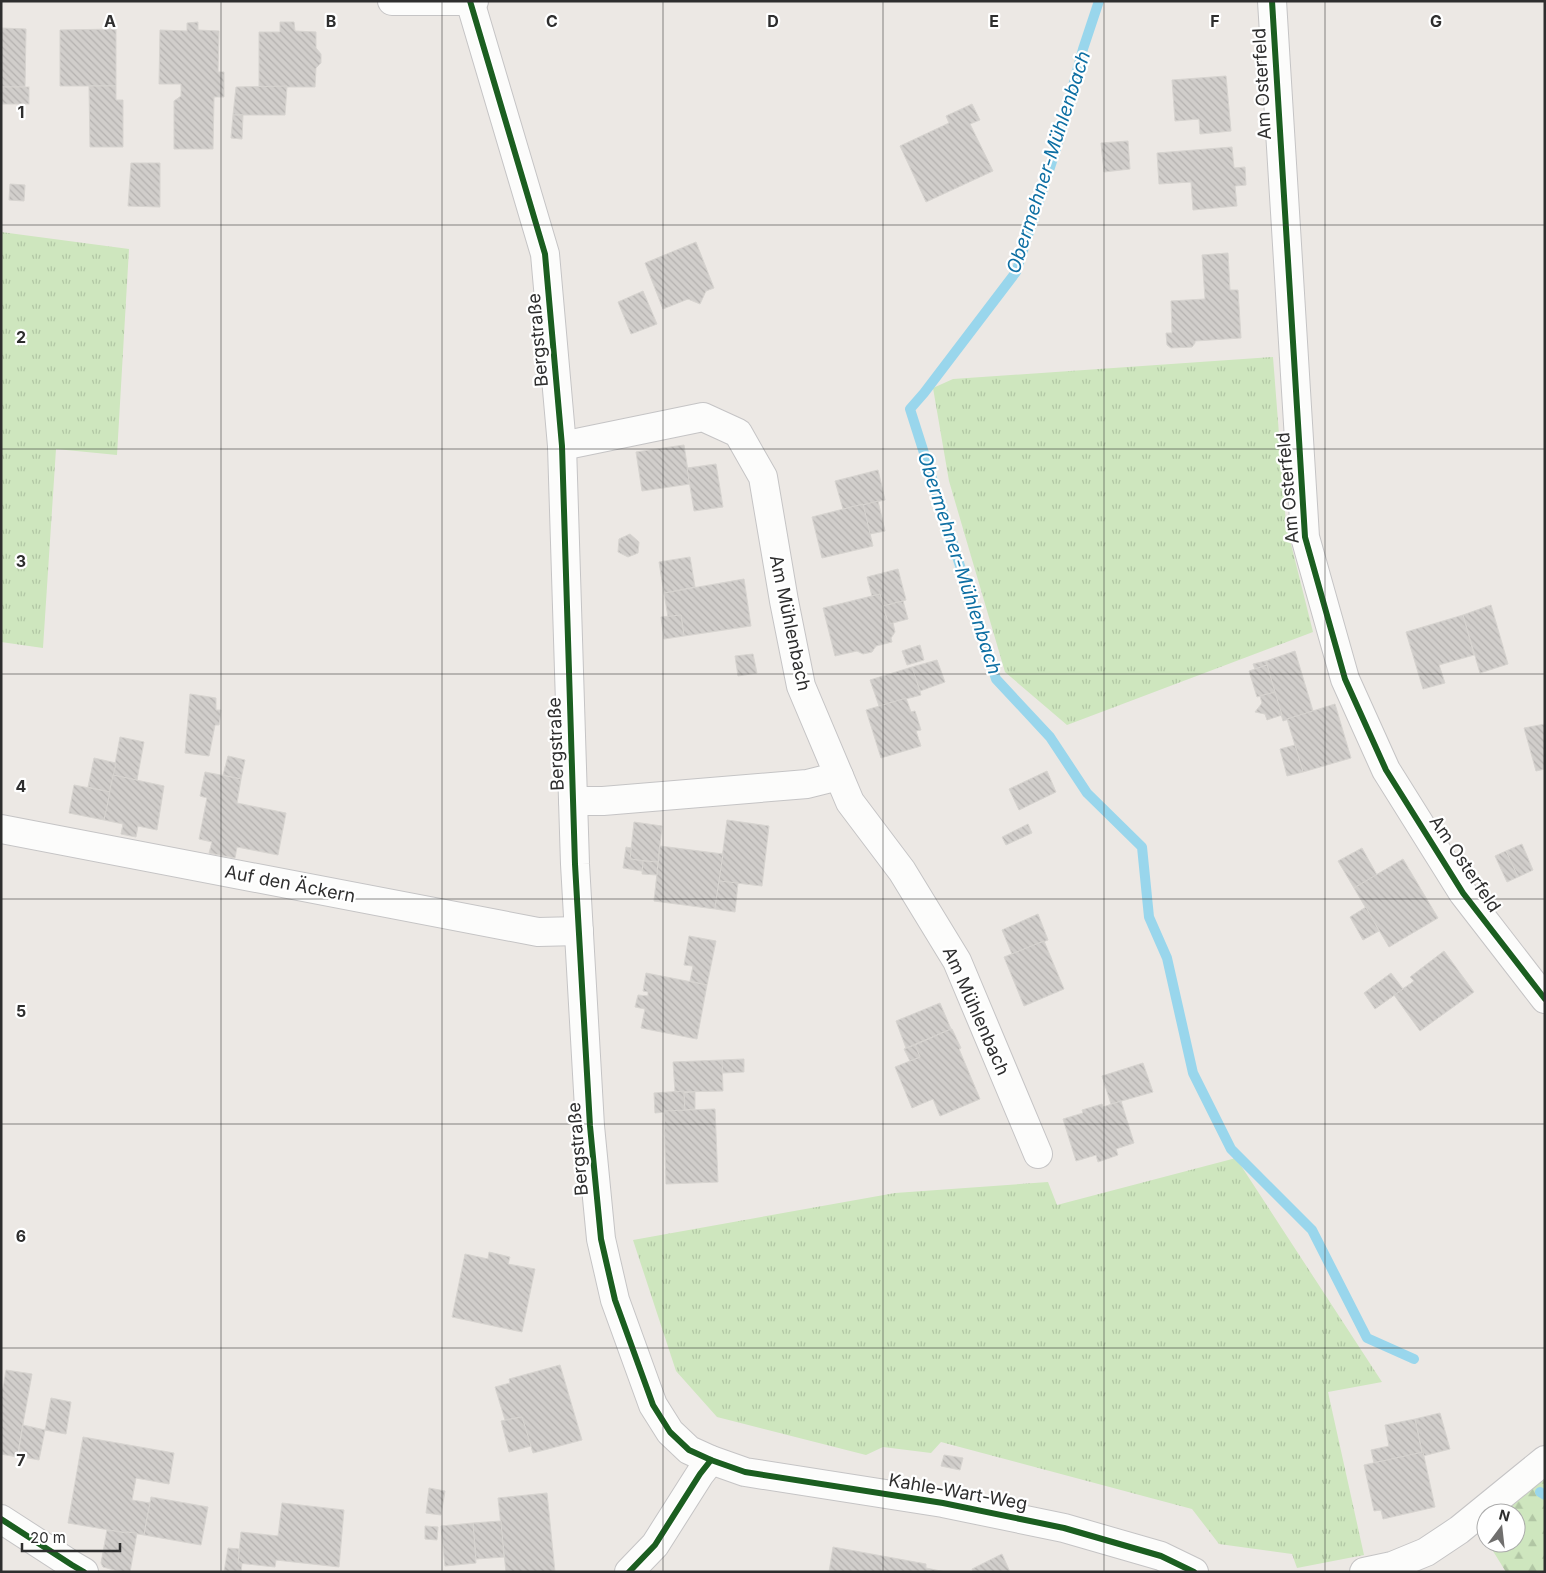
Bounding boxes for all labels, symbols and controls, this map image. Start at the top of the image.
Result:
text: A [104,11,116,31]
text: B [326,11,336,31]
text: C [546,11,558,31]
text: D [767,11,779,31]
text: E [989,11,999,31]
text: F [1210,11,1220,31]
text: G [1430,11,1442,31]
street label: Am Osterfeld [1248,28,1275,140]
water label: Obermehner-Mühlenbach [1002,48,1095,276]
text: 1 [18,102,24,122]
street label: Bergstraße [523,292,552,388]
text: 2 [16,327,26,347]
street label: Am Osterfeld [1272,431,1303,545]
water label: Obermehner-Mühlenbach [913,449,1006,677]
text: 3 [16,551,26,571]
street label: Am Mühlenbach [766,553,815,693]
street label: Bergstraße [543,697,568,791]
text: 4 [16,776,27,796]
street label: Am Osterfeld [1425,812,1505,916]
street label: Auf den Äckern [223,860,357,906]
street label: Am Mühlenbach [939,943,1014,1078]
text: 5 [16,1001,26,1021]
street label: Bergstraße [563,1101,592,1197]
text: 6 [16,1226,26,1246]
text: 7 [16,1450,26,1470]
street label: Kahle-Wart-Weg [887,1469,1029,1514]
north arrow [1476,1503,1526,1553]
text: N [1497,1505,1512,1525]
scale bar [22,1520,120,1552]
text: 20 m [30,1528,66,1547]

